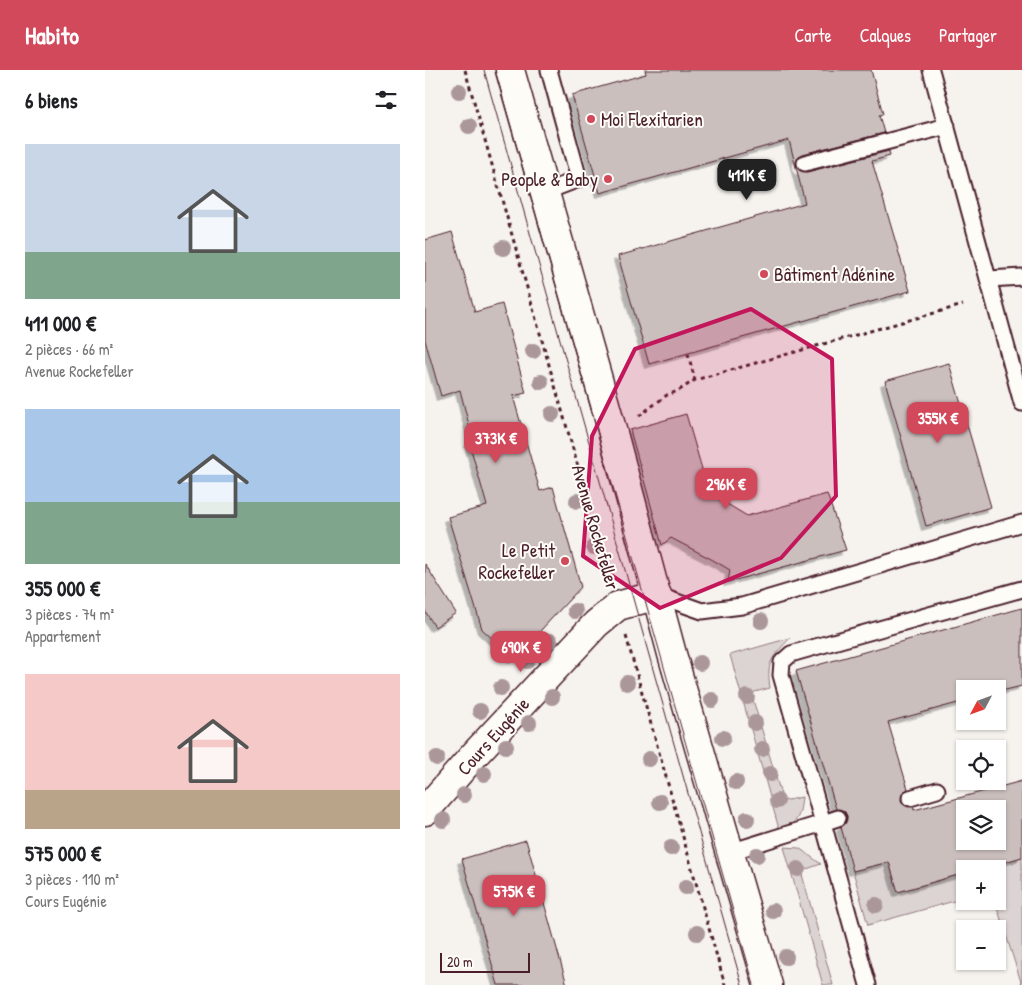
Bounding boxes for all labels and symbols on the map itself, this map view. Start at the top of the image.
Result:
place label: Moi Flexitarien [601,106,703,132]
marker: Moi Flexitarien [585,113,597,125]
pin: 411K € [706,158,788,201]
place label: People & Baby [501,166,598,192]
marker: People & Baby [602,173,614,185]
place label: Bâtiment Adénine [774,261,896,287]
marker: Bâtiment Adénine [758,268,770,280]
pin: 355K € [897,402,979,444]
pin: 373K € [455,422,537,464]
street label: Avenue Rockefeller [566,461,626,593]
pin: 296K € [685,468,767,510]
place label: Le Petit Rockefeller [478,537,556,585]
marker: Le Petit Rockefeller [559,555,571,567]
pin: 690K € [480,630,562,673]
north arrow [956,680,1006,730]
street label: Cours Eugénie [451,691,535,781]
pin: 575K € [473,874,555,917]
scale bar [440,950,530,973]

